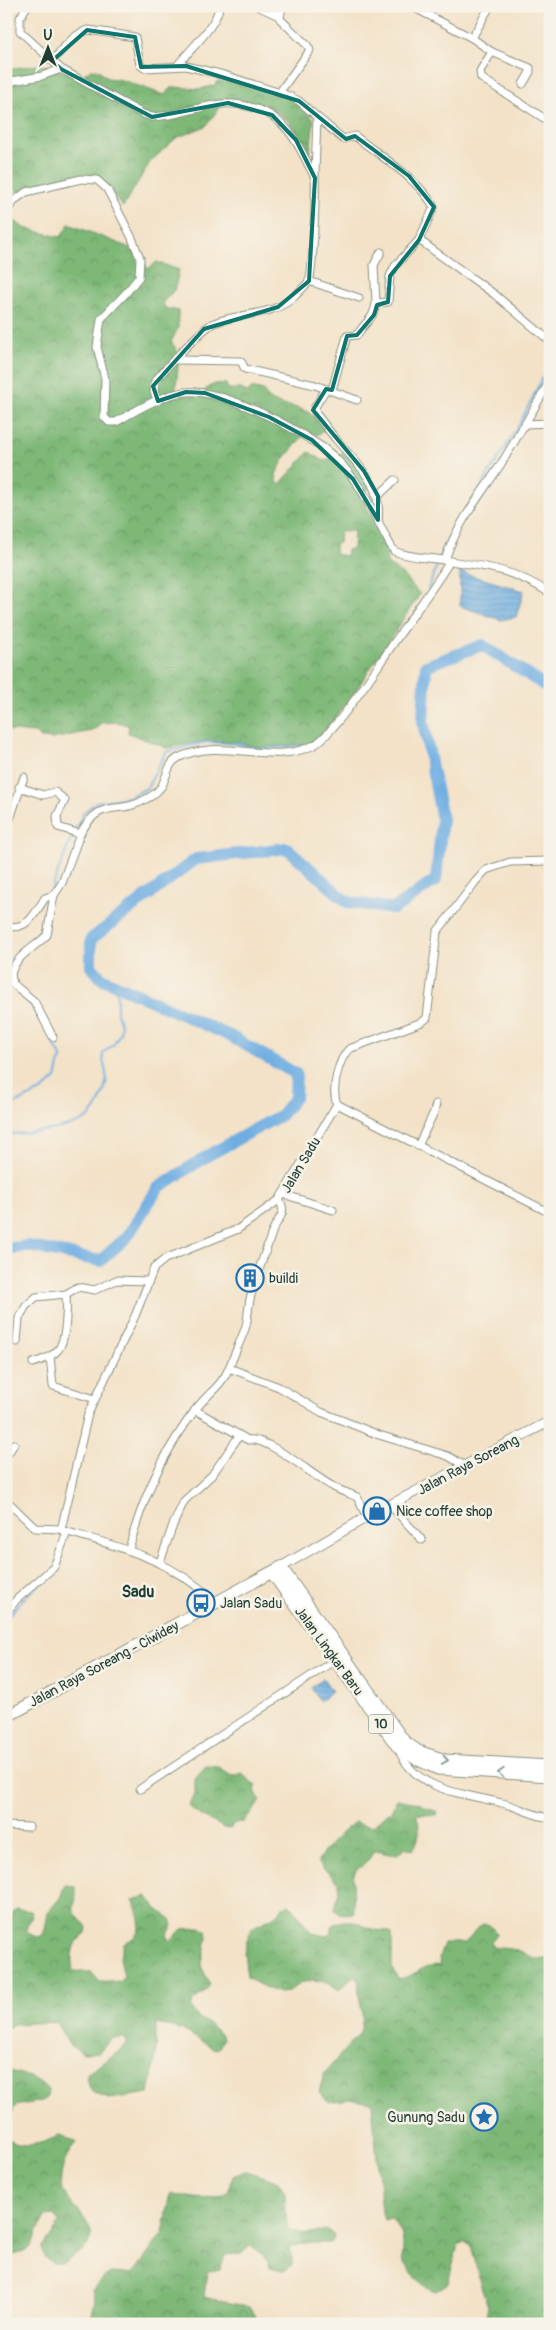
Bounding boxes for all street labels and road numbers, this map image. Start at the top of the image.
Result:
street label: Jalan Sadu [278,1134,324,1196]
street label: Jalan Raya Soreang [415,1431,521,1499]
street label: Jalan Lingkar Baru [291,1603,367,1699]
street label: Jalan Raya Soreang - Ciwidey [26,1617,182,1711]
road number: 10 [368,1715,394,1734]

